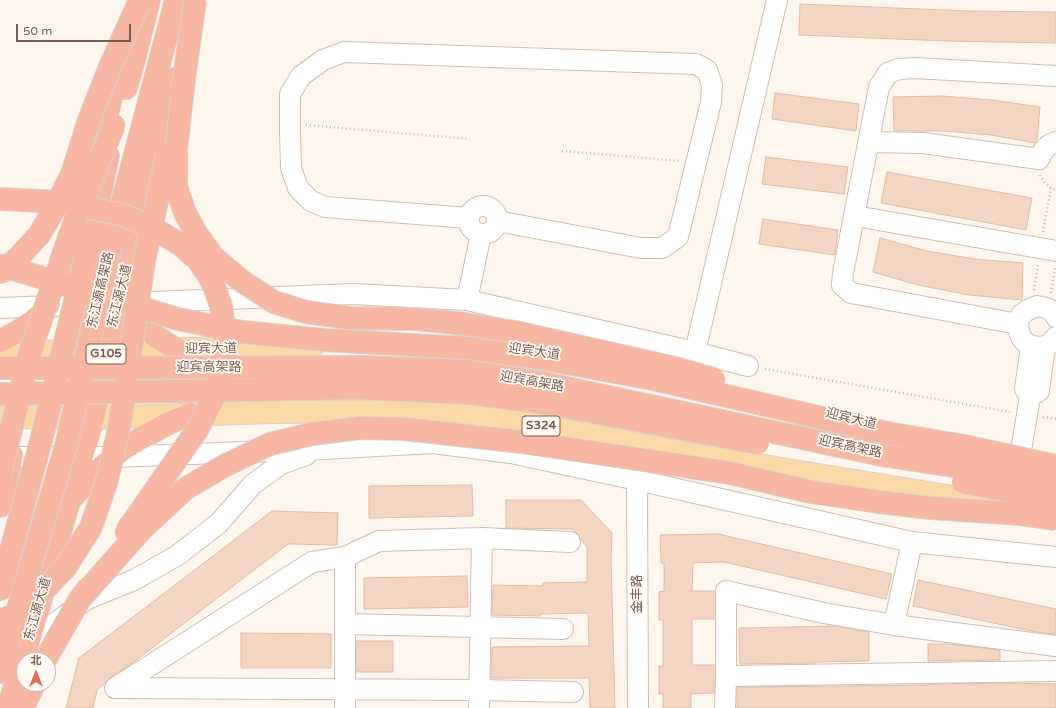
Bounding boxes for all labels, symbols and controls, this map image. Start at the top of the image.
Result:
scale bar [18,16,133,42]
text: 50 m [23,24,52,38]
street label: 东江源高架路 [85,250,117,330]
street label: 东江源大道 [105,263,135,329]
street label: 迎宾大道 [185,341,237,357]
street label: 迎宾大道 [507,341,561,363]
road number: G105 [86,344,126,364]
street label: 迎宾高架路 [177,360,241,376]
street label: 迎宾高架路 [499,369,565,395]
street label: 迎宾大道 [824,405,878,433]
road number: S324 [522,416,560,436]
street label: 迎宾高架路 [817,433,883,461]
street label: 金丰路 [630,575,646,613]
street label: 东江源大道 [22,576,54,642]
north arrow [16,652,56,692]
text: 北 [31,654,42,667]

